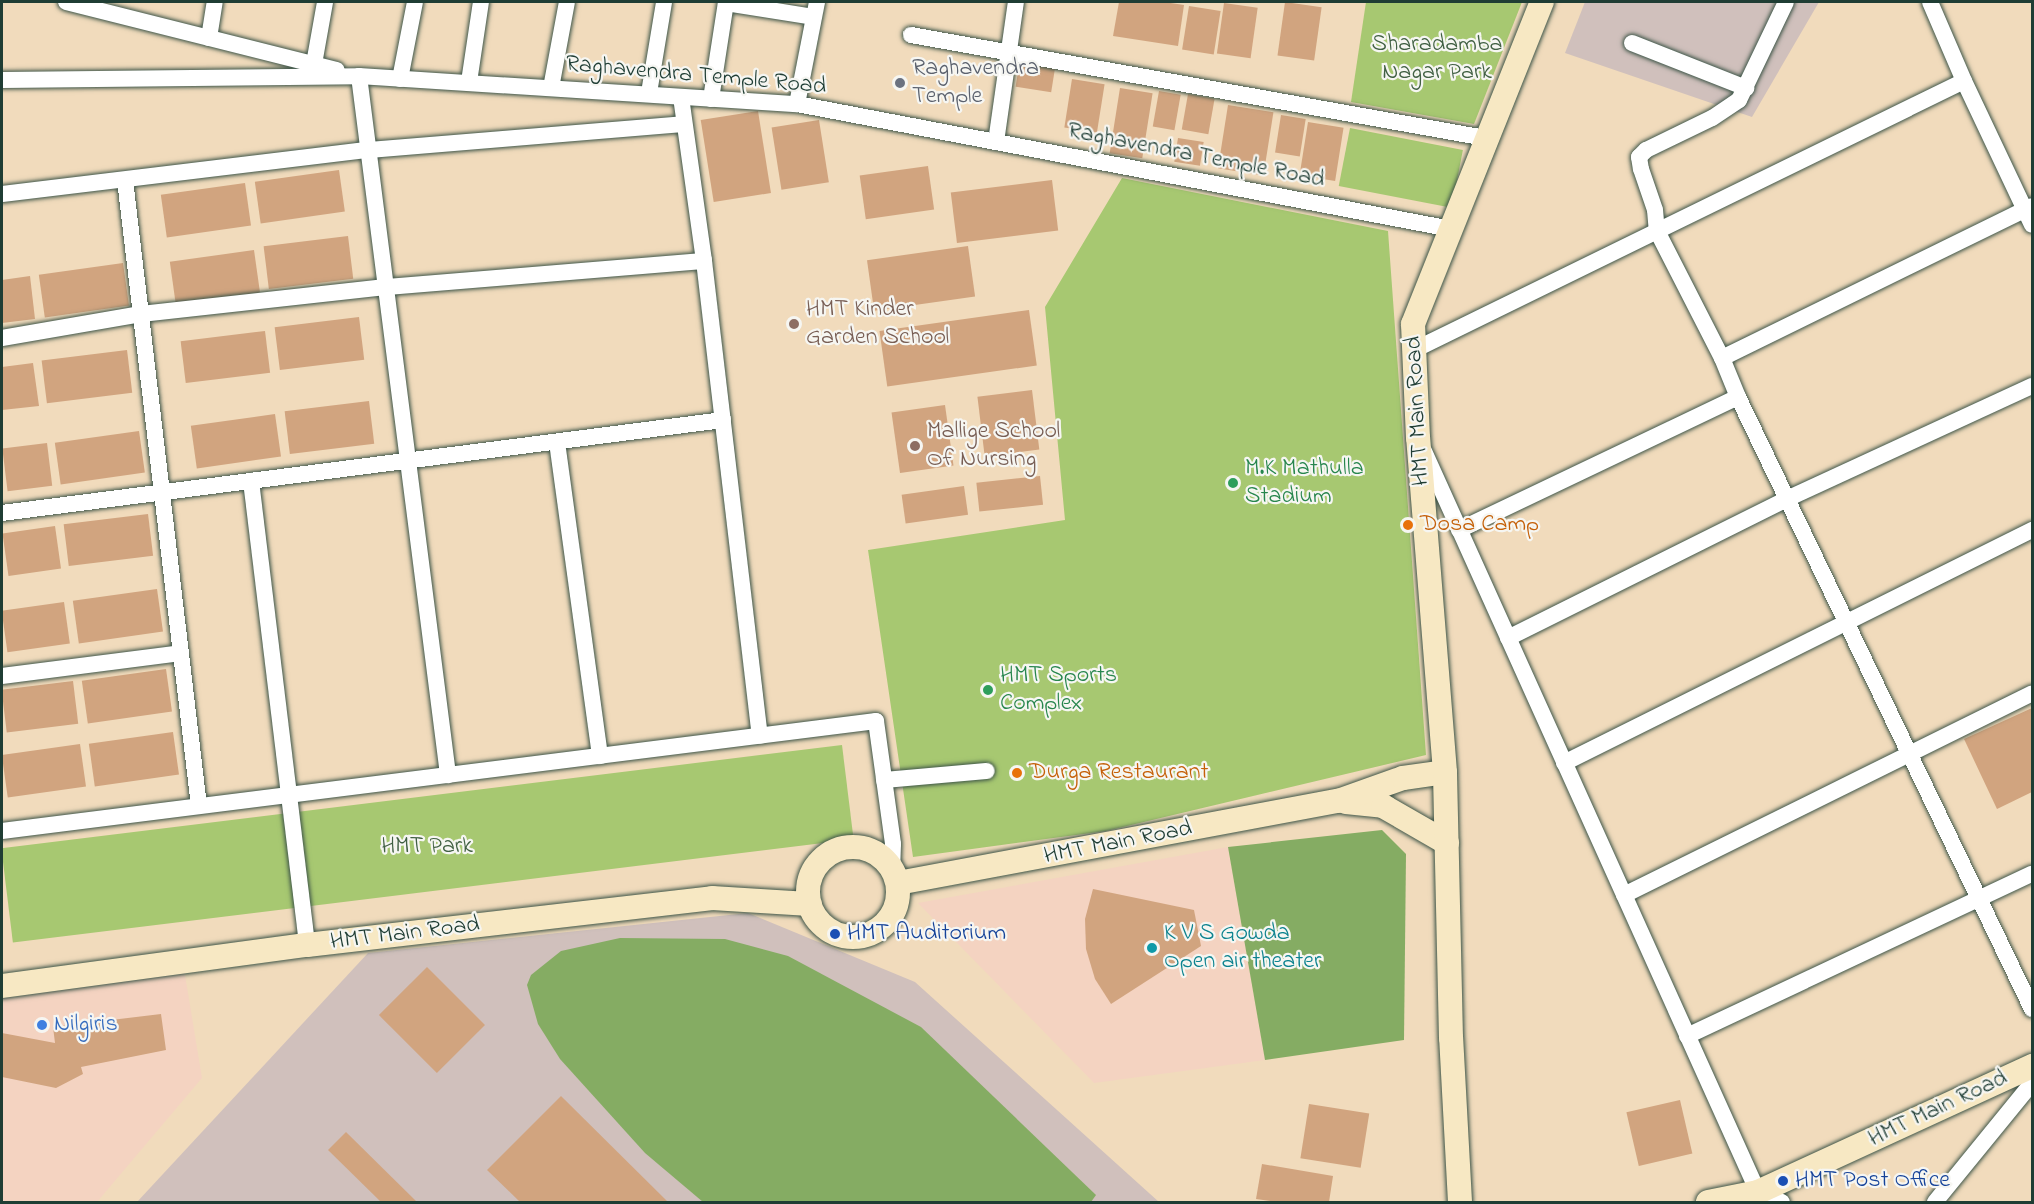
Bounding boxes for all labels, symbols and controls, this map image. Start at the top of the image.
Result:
park label: Sharadamba Nagar Park [1372,31,1502,87]
street label: Raghavendra Temple Road [565,50,827,102]
place label: Raghavendra Temple [912,55,1039,111]
marker: Raghavendra Temple [893,76,907,90]
street label: Raghavendra Temple Road [1065,117,1327,195]
place label: HMT Kinder Garden School [806,296,949,352]
marker: HMT Kinder Garden School [787,317,801,331]
street label: HMT Main Road [1400,335,1436,487]
place label: Mallige School Of Nursing [927,418,1060,474]
marker: Mallige School Of Nursing [908,439,922,453]
place label: M.K Mathulla Stadium [1245,455,1364,511]
marker: M.K Mathulla Stadium [1226,476,1240,490]
place label: Dosa Camp [1420,511,1539,539]
marker: Dosa Camp [1401,518,1415,532]
place label: HMT Sports Complex [1000,662,1117,718]
marker: HMT Sports Complex [981,683,995,697]
place label: Durga Restaurant [1029,759,1209,787]
marker: Durga Restaurant [1010,766,1024,780]
street label: HMT Main Road [1042,815,1194,871]
park label: HMT Park [381,833,473,861]
street label: HMT Main Road [329,911,481,957]
place label: HMT Auditorium [847,920,1006,948]
place label: K V S Gowda Open air theater [1164,920,1322,976]
marker: HMT Auditorium [828,927,842,941]
marker: K V S Gowda Open air theater [1145,941,1159,955]
place label: Nilgiris [54,1011,118,1039]
marker: Nilgiris [35,1018,49,1032]
street label: HMT Main Road [1864,1064,2012,1154]
place label: HMT Post Office [1795,1167,1950,1195]
marker: HMT Post Office [1776,1174,1790,1188]

